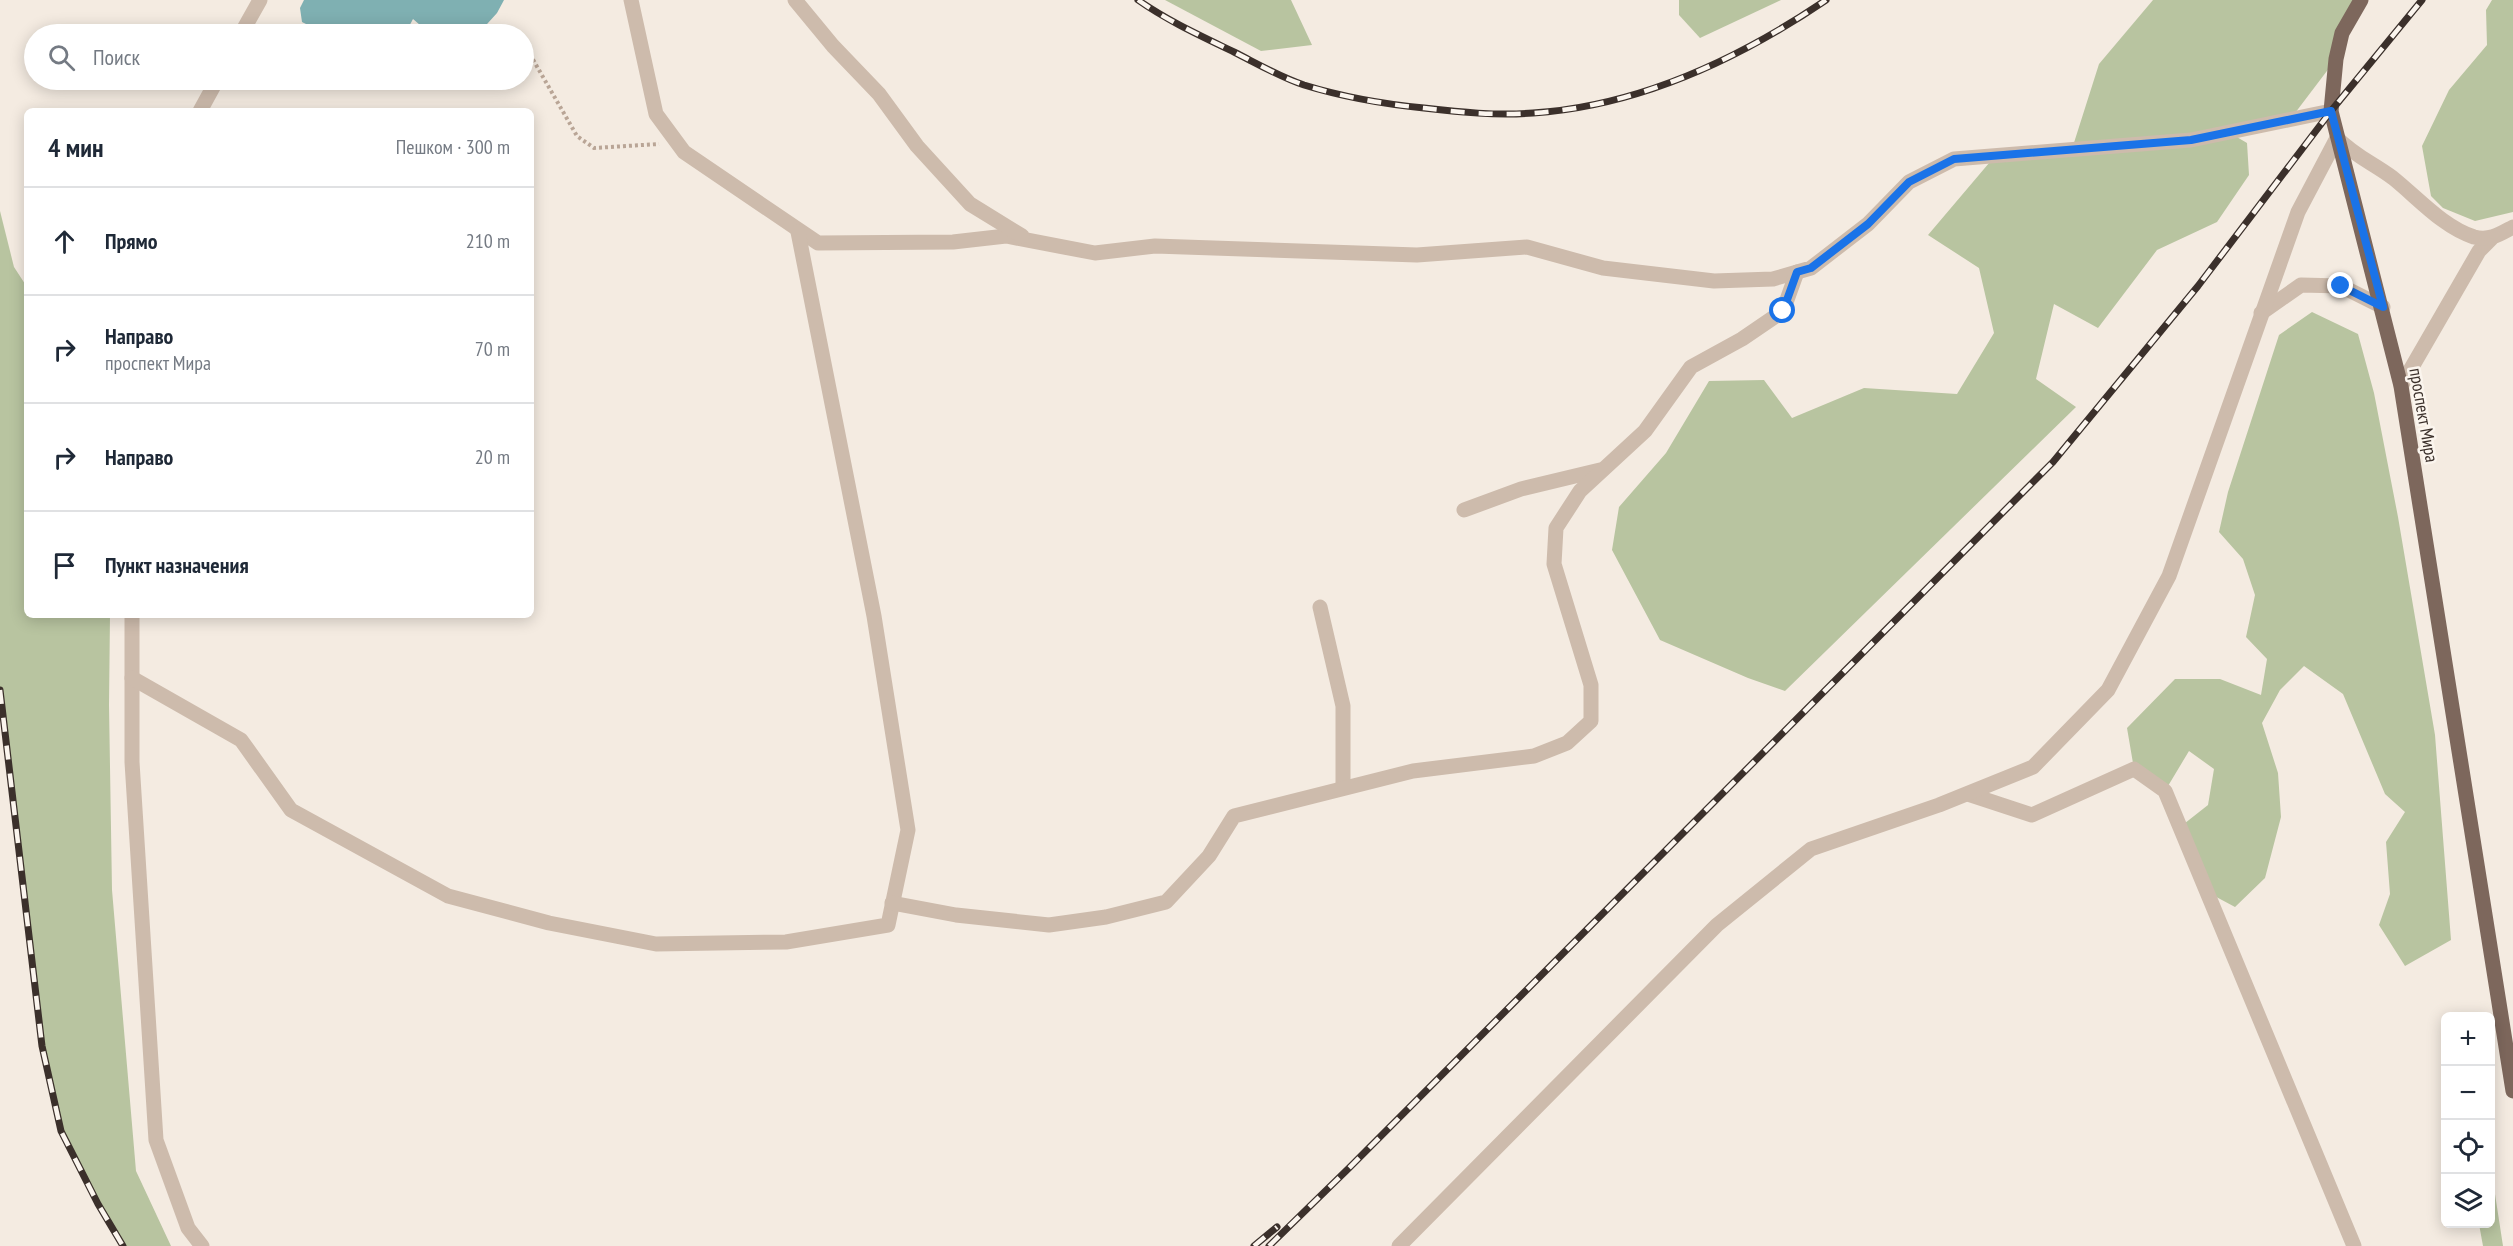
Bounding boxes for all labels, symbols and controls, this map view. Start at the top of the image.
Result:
search box [24,24,534,90]
icon: search [45,41,78,74]
text: Поиск [93,43,140,71]
text: 4 мин [48,131,103,164]
text: Пешком · 300 m [396,134,510,160]
icon: ahead [48,225,81,258]
text: Прямо [105,227,158,255]
text: 210 m [466,228,510,254]
route end [2327,272,2353,298]
route start [1769,297,1795,323]
text: Направо [105,322,173,350]
icon: right [48,333,81,366]
text: 70 m [475,336,510,362]
text: проспект Мира [105,350,211,376]
street label: проспект Мира [2404,366,2444,464]
icon: right [48,441,81,474]
text: Направо [105,443,173,471]
text: 20 m [475,444,510,470]
icon: arrive [48,549,81,582]
text: Пункт назначения [105,551,249,579]
map controls [2441,1012,2495,1228]
button: + [2441,1012,2495,1066]
button: − [2441,1066,2495,1120]
button: locate [2441,1120,2495,1174]
button: layers [2441,1174,2495,1228]

